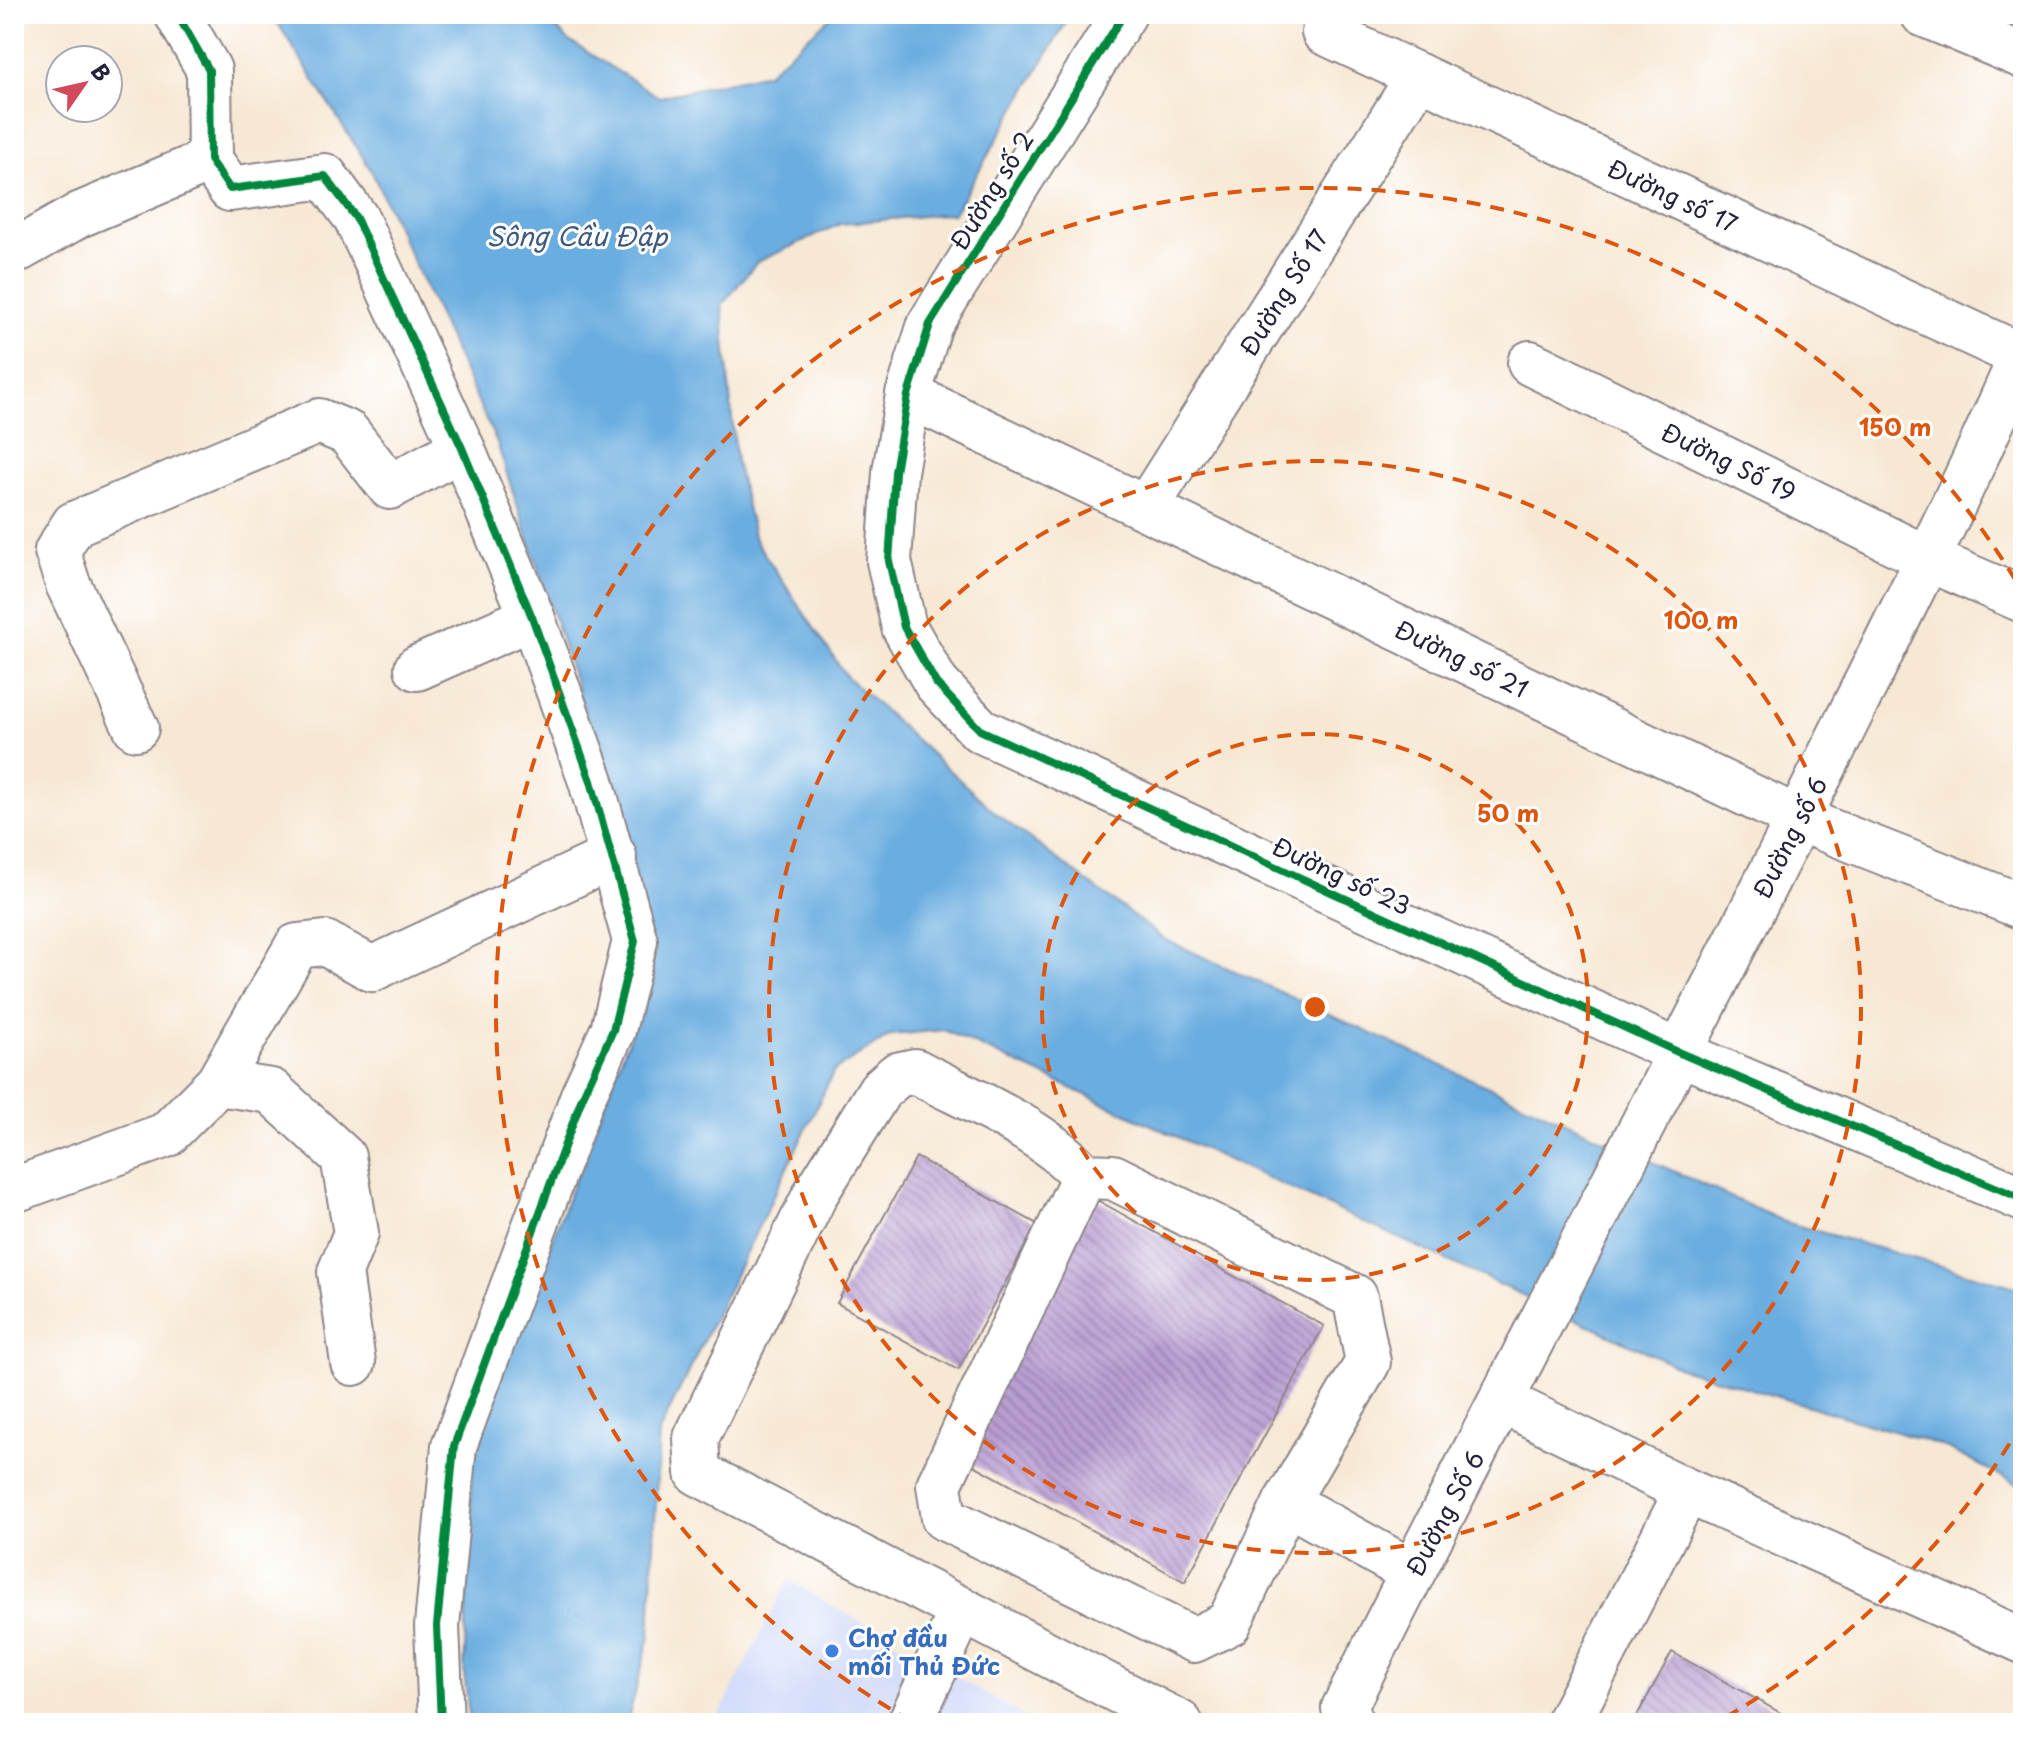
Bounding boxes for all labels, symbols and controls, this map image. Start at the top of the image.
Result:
north arrow [44,44,124,124]
text: B [84,56,120,87]
street label: Đường số 2 [940,124,1042,256]
street label: Đường số 17 [1602,149,1744,241]
water label: Sông Cầu Đập [487,216,669,255]
street label: Đường Số 17 [1230,222,1336,362]
text: 150 m [1859,408,1931,444]
street label: Đường Số 19 [1656,413,1802,509]
text: 100 m [1664,601,1738,637]
street label: Đường số 21 [1389,610,1535,706]
street label: Đường số 6 [1743,770,1835,904]
text: 50 m [1477,794,1539,830]
street label: Đường số 23 [1267,827,1417,923]
centre of rings [1301,993,1329,1021]
street label: Đường Số 6 [1396,1444,1492,1582]
place label: Chợ đầu mối Thủ Đức [848,1619,1000,1683]
marker: Chợ đầu mối Thủ Đức [823,1642,841,1660]

